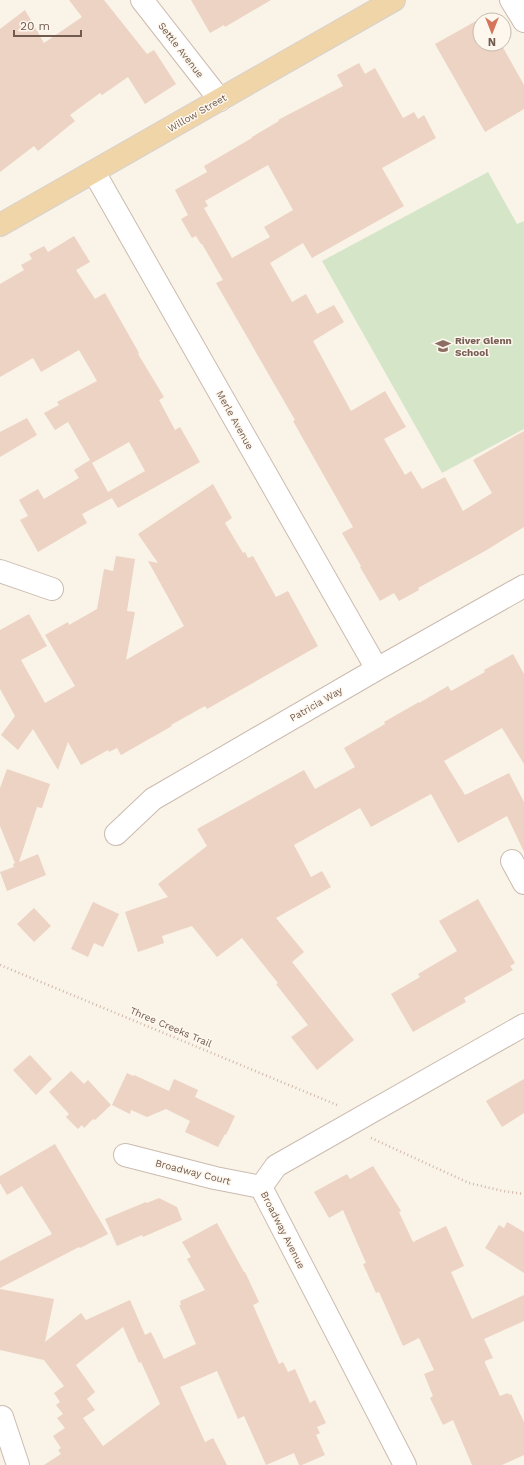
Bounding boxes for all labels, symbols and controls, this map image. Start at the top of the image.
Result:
scale bar [14,12,81,38]
north arrow [472,12,512,52]
text: 20 m [20,19,50,33]
street label: Settle Avenue [156,20,206,80]
text: N [488,35,496,48]
street label: Willow Street [166,91,229,134]
place label: River Glenn School [455,335,512,358]
school or university icon: River Glenn School [434,337,452,355]
street label: Merle Avenue [214,389,256,452]
street label: Patricia Way [288,684,345,724]
street label: Three Creeks Trail [128,1005,214,1049]
street label: Broadway Court [154,1157,233,1187]
street label: Broadway Avenue [259,1190,307,1271]

